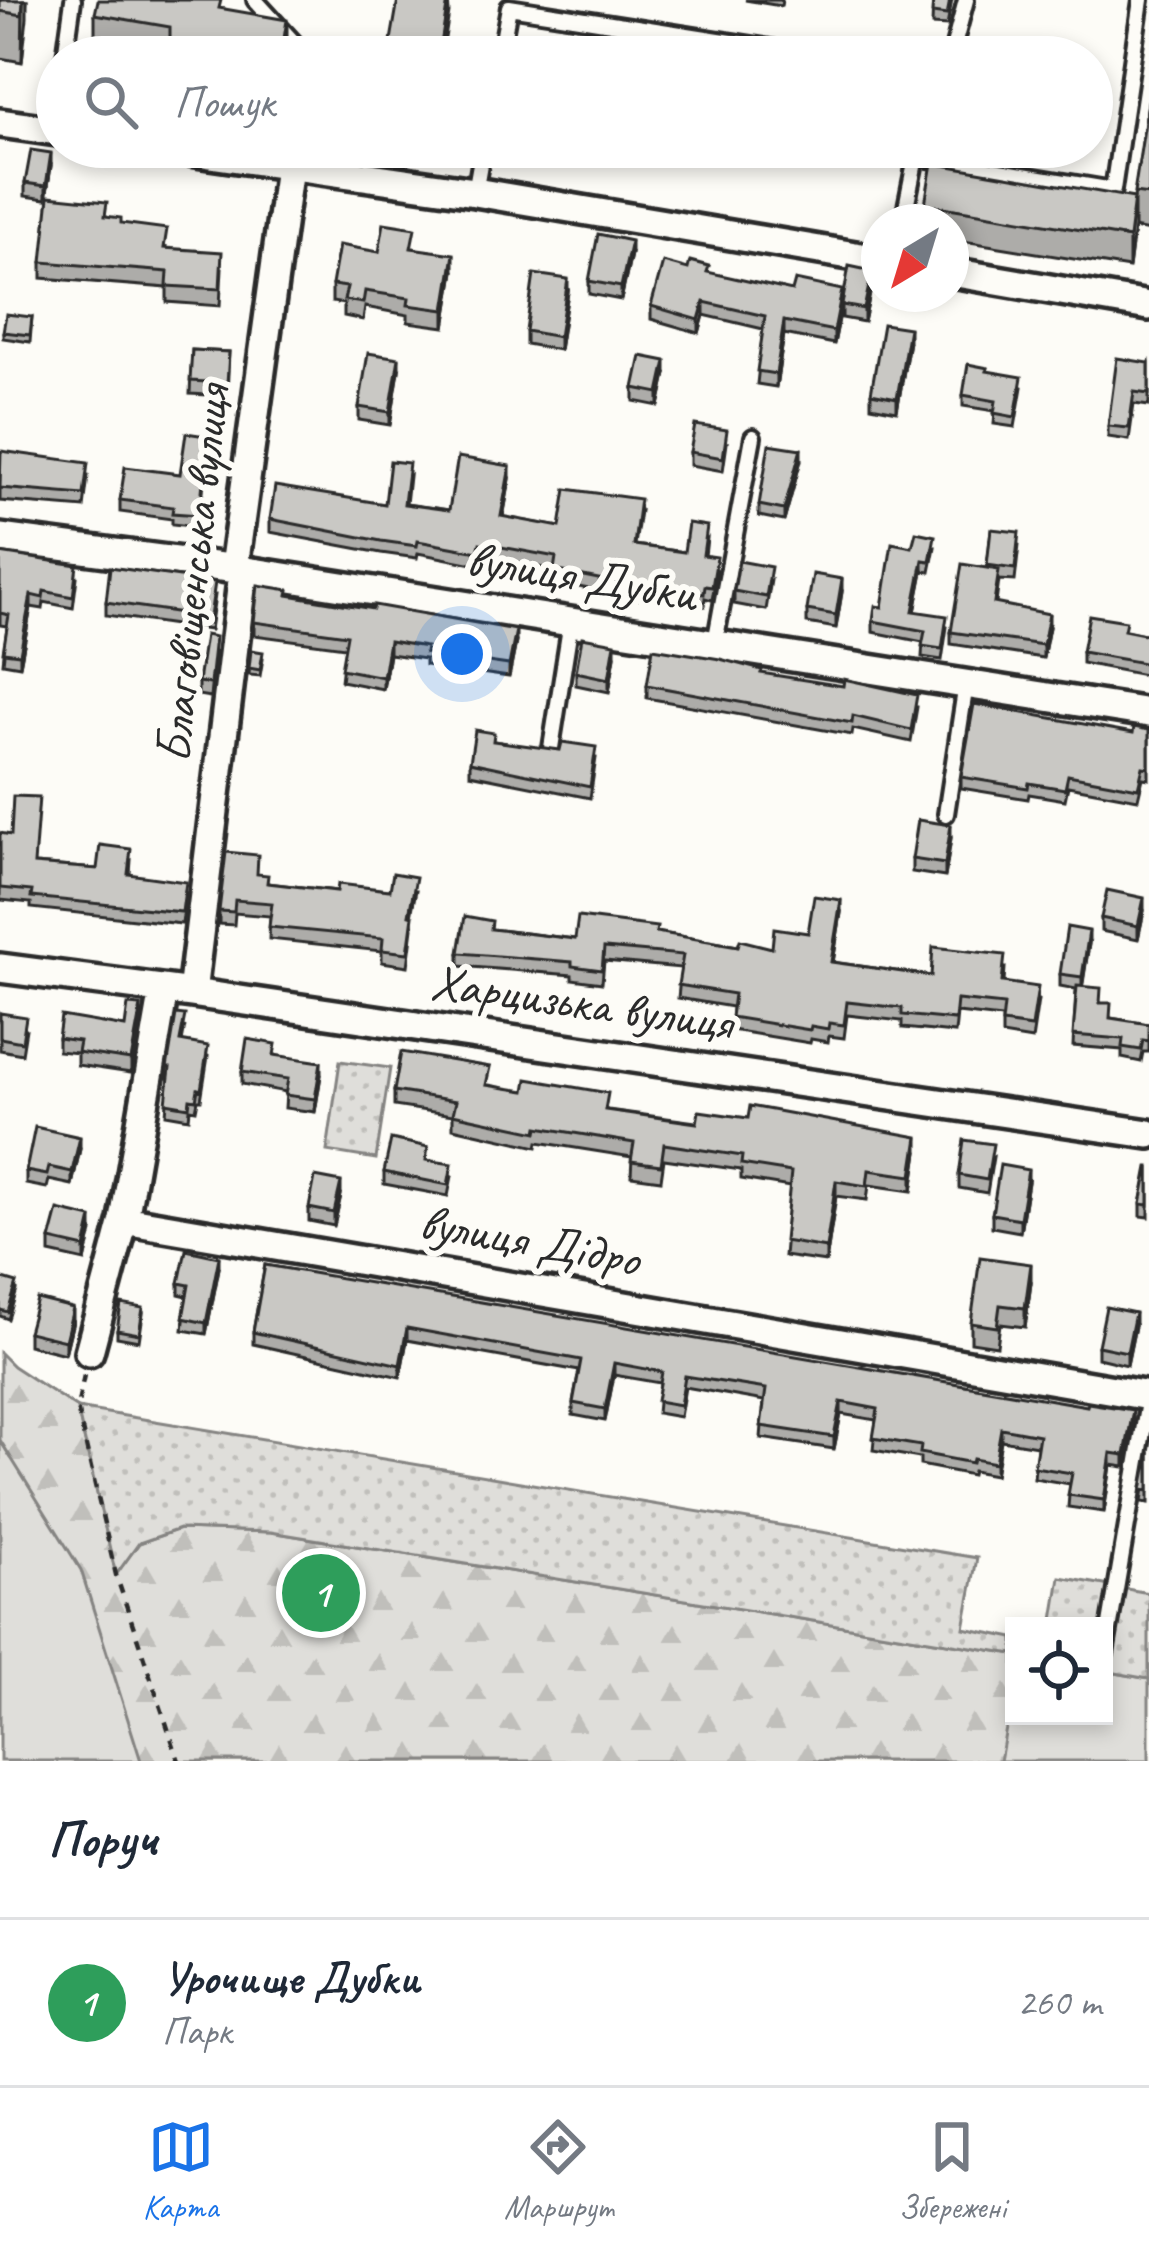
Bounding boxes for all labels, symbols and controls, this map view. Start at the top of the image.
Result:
search box [36,36,1113,168]
icon: search [78,69,144,135]
text: Пошук [174,74,274,131]
north arrow [861,204,969,312]
street label: Благовіщенська вулиця [140,379,244,766]
street label: вулиця Дубки [462,526,704,626]
your location [432,624,492,684]
street label: Харцизька вулиця [427,949,740,1055]
street label: вулиця Дідро [415,1189,648,1291]
pin: 1 [282,1548,360,1638]
map controls [1005,1617,1113,1725]
button: locate [1005,1617,1113,1725]
text: Поруч [48,1807,157,1871]
text: Урочище Дубки [162,1950,420,2007]
text: 1 [78,1978,96,2027]
text: 260 m [1017,1978,1101,2027]
text: Парк [162,2007,232,2056]
tab: Карта [143,2114,218,2228]
tab: Маршрут [504,2114,613,2228]
tab: Збережені [899,2114,1006,2228]

